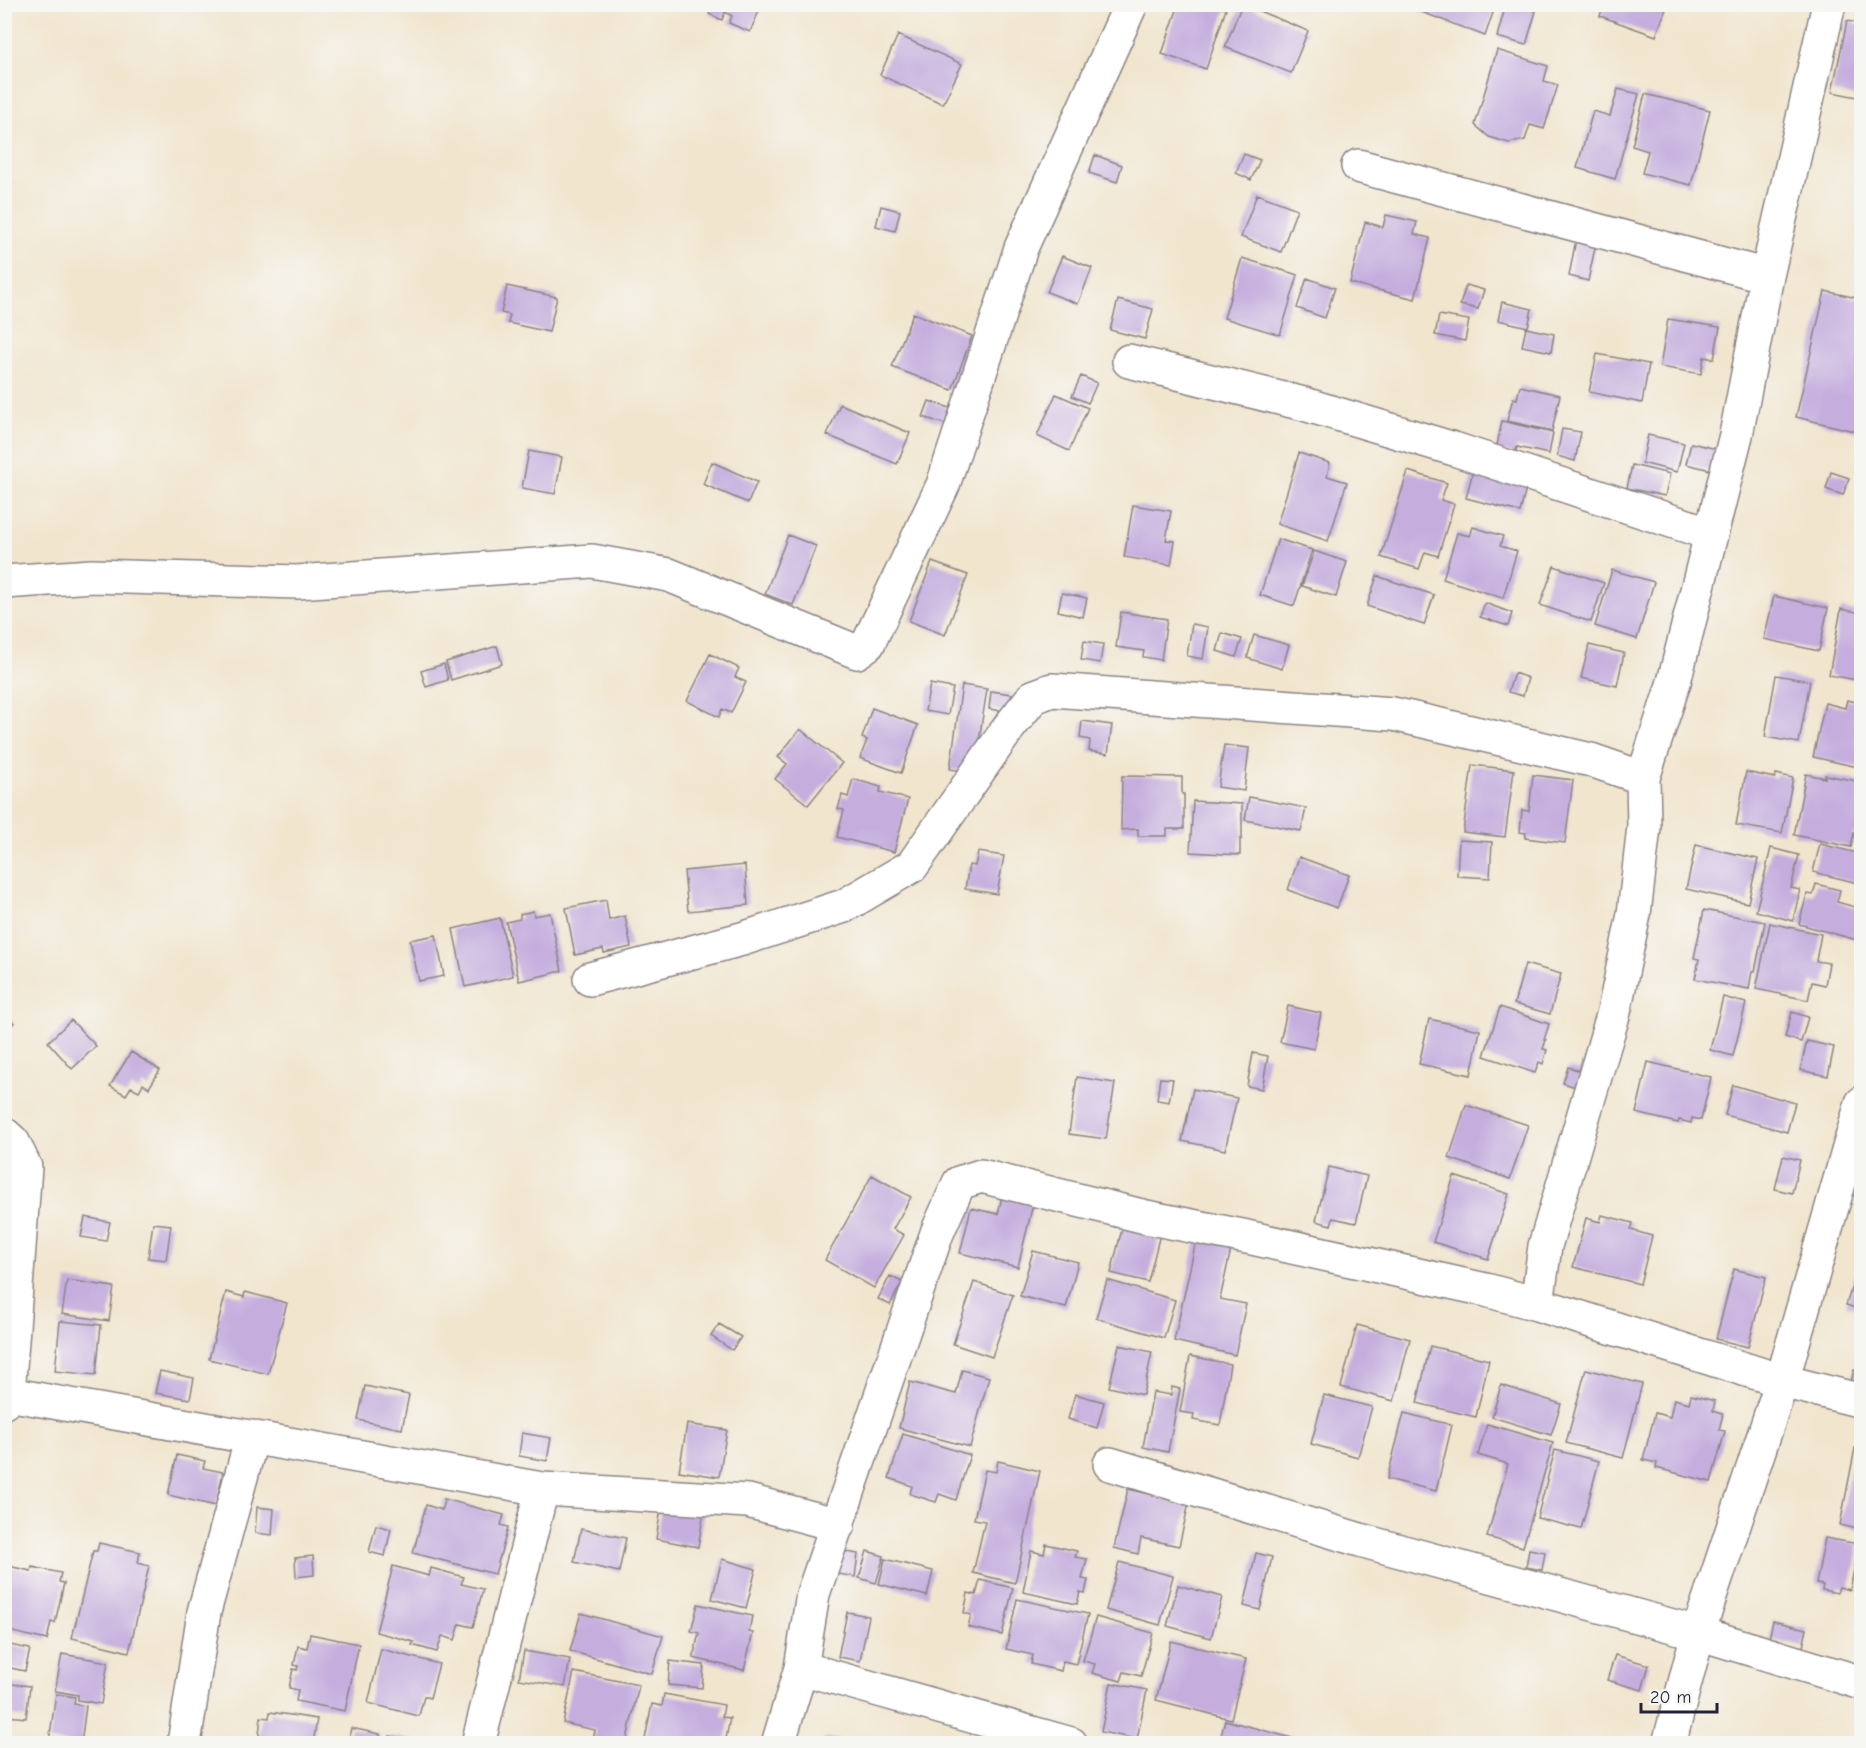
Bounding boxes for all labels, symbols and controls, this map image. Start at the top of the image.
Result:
scale bar [1641,1676,1718,1714]
text: 20 m [1650,1687,1691,1708]

